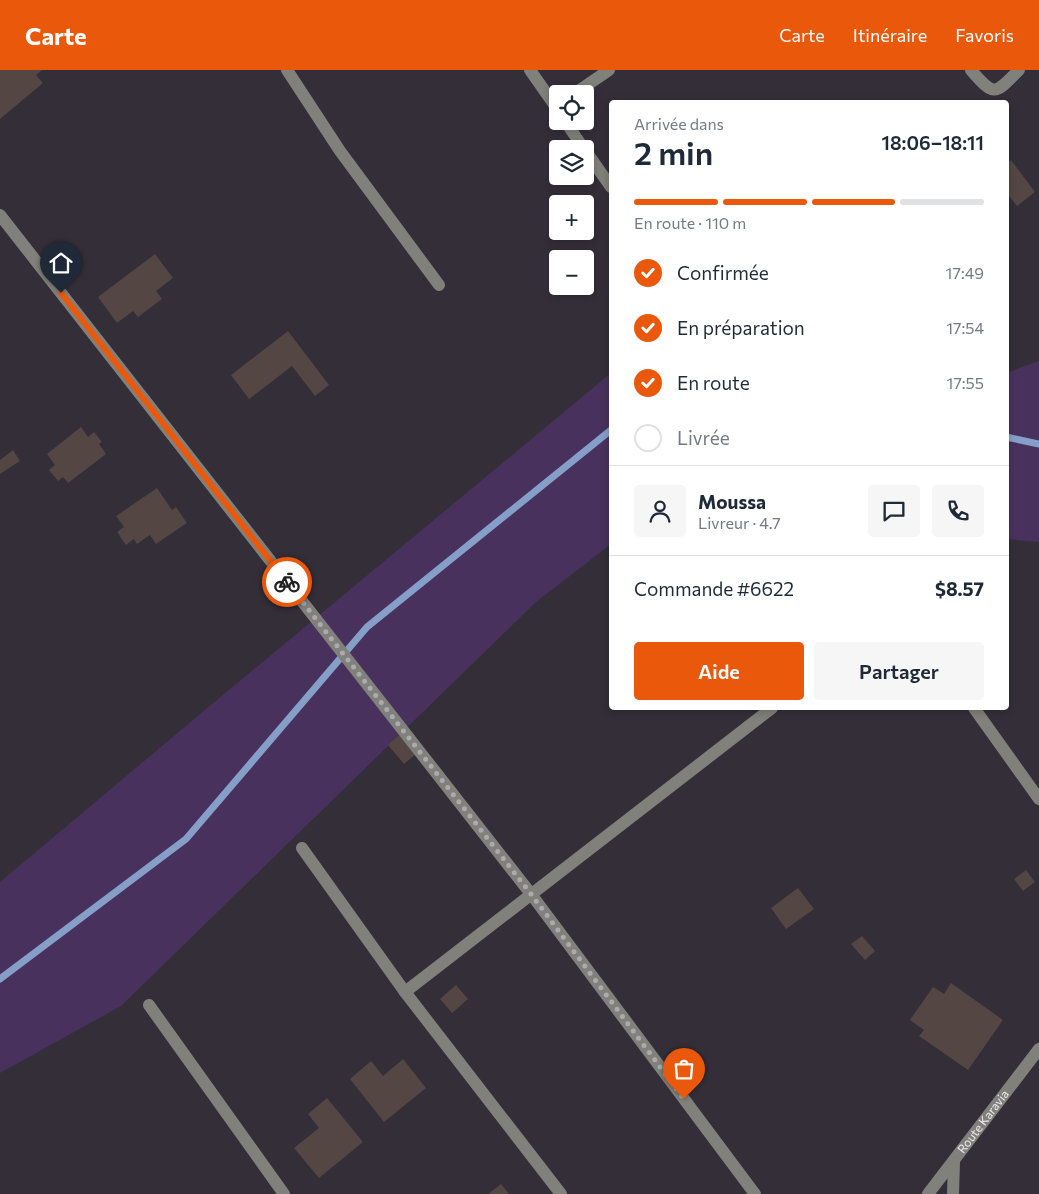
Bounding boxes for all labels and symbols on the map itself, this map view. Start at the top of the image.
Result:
pin [40,242,82,293]
courier [262,557,312,607]
pin [663,1048,705,1099]
street label: Route Karavia [954,1087,1011,1155]

